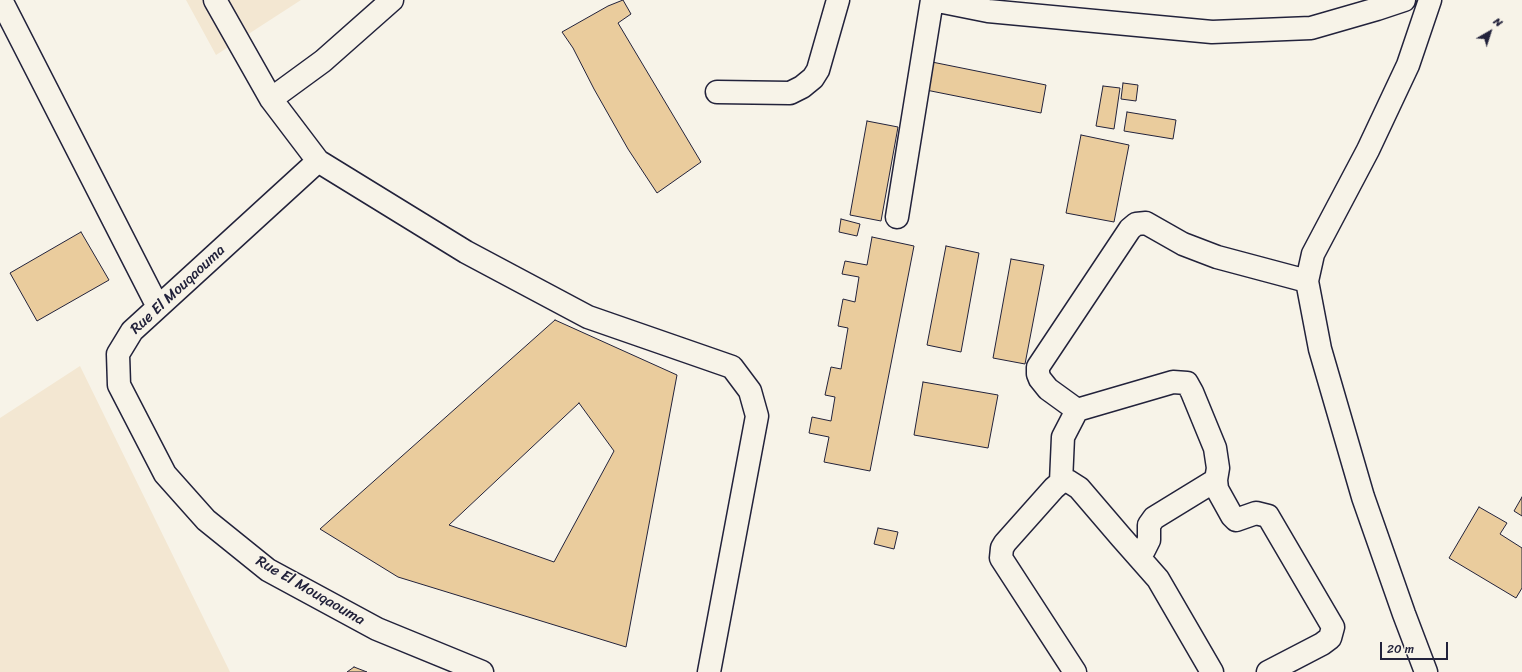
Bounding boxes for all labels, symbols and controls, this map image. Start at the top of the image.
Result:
north arrow [1470,12,1510,52]
text: N [1489,13,1507,32]
street label: Rue El Mouqaouma [127,242,229,338]
street label: Rue El Mouqaouma [252,553,368,629]
scale bar [1382,634,1450,660]
text: 20 m [1387,638,1414,660]

